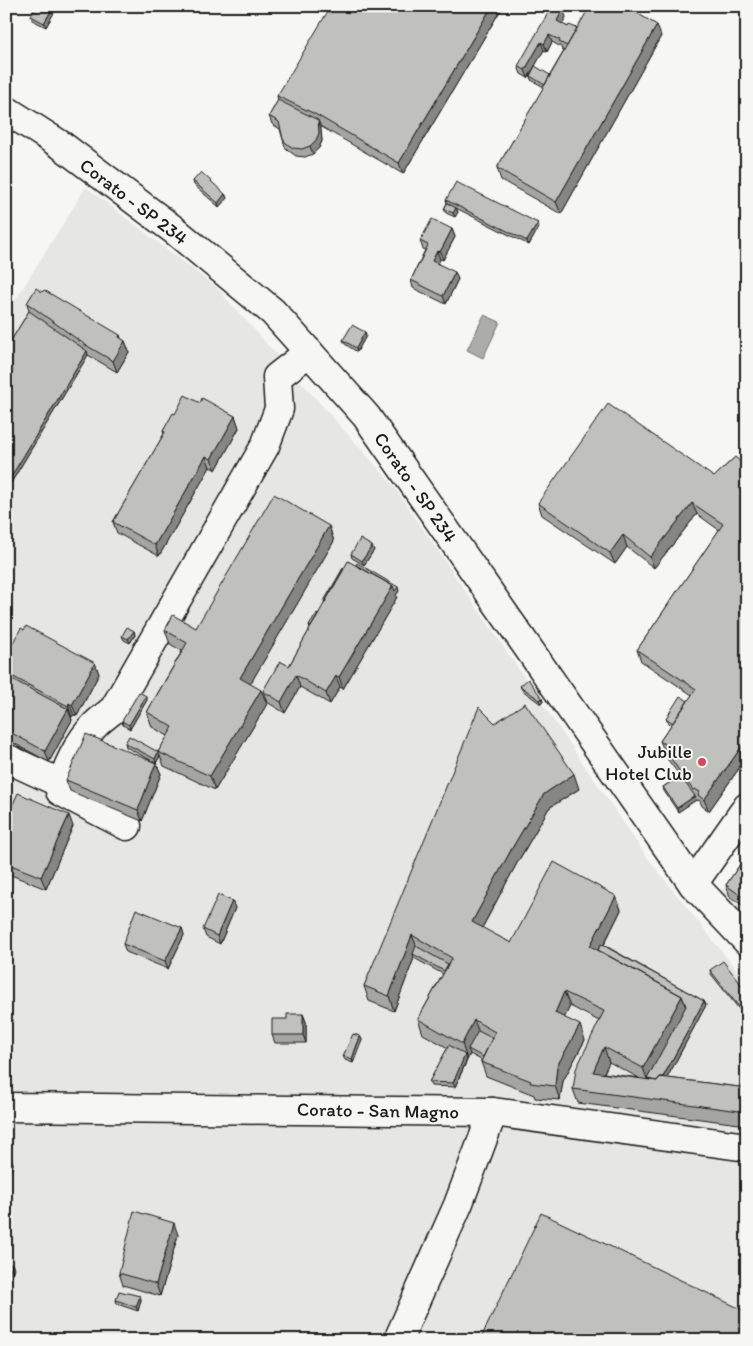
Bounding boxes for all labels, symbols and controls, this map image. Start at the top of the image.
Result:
street label: Corato - SP 234 [75,153,192,250]
street label: Corato - SP 234 [369,428,462,547]
place label: Jubille Hotel Club [605,740,692,785]
marker: Jubille Hotel Club [696,756,708,768]
street label: Corato - San Magno [297,1098,459,1123]

